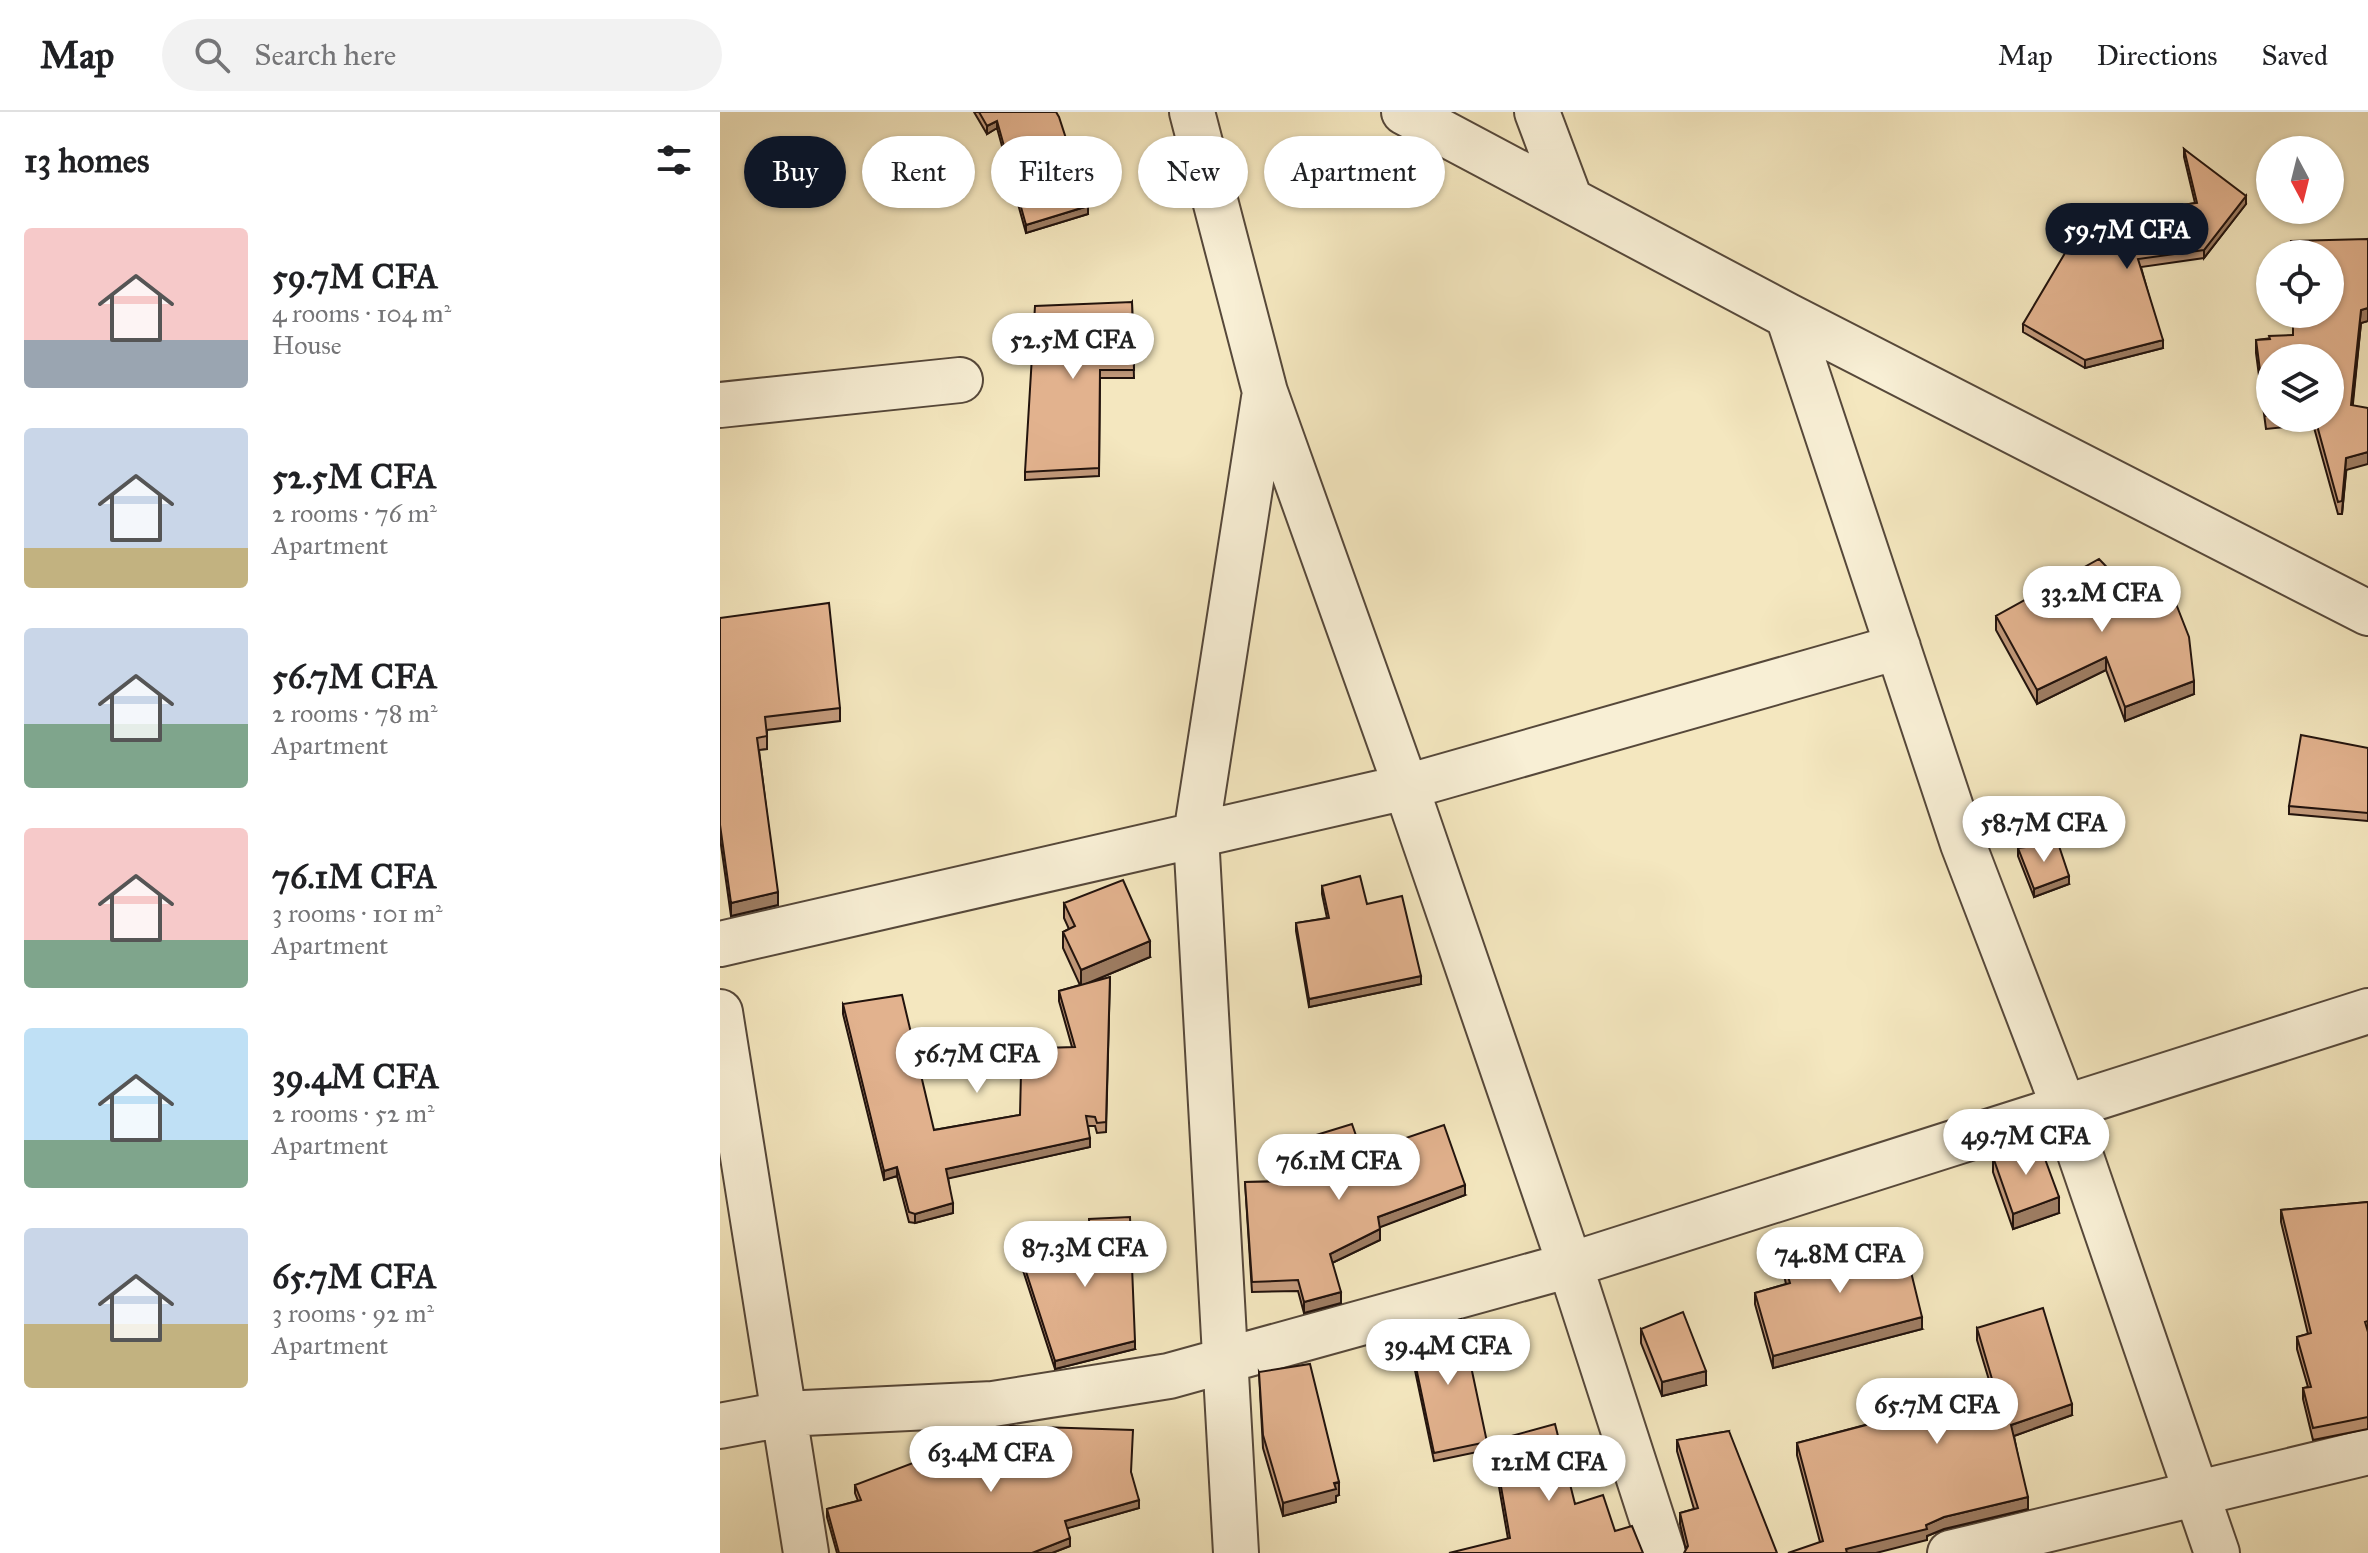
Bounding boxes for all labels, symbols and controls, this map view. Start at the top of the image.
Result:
search box [162,19,722,91]
text: Map [40,32,114,78]
icon: search [190,33,234,77]
text: Search here [254,37,396,73]
text: Map [1998,38,2053,73]
text: Directions [2097,38,2218,73]
text: Saved [2262,38,2328,73]
chip: Buy [744,136,846,208]
chip: Rent [862,136,975,208]
chip: Filters [991,136,1122,208]
chip: New [1138,136,1248,208]
chip: Apartment [1264,136,1445,208]
north arrow [2256,136,2344,224]
map controls [2256,136,2344,432]
icon: filters [652,138,696,182]
text: 13 homes [24,140,149,181]
pin: 59.7M CFA [2035,203,2219,271]
text: 59.7M CFA [2063,213,2191,245]
button: locate [2256,240,2344,328]
text: 59.7M CFA [272,256,438,297]
icon: home [88,260,184,356]
text: 4 rooms · 104 m² [272,297,451,329]
pin: 52.5M CFA [981,313,1165,381]
text: 52.5M CFA [1010,323,1136,355]
text: House [272,329,342,361]
button: layers [2256,344,2344,432]
text: 52.5M CFA [272,456,437,497]
icon: home [88,460,184,556]
text: 2 rooms · 76 m² [272,497,437,529]
text: Apartment [272,529,388,561]
pin: 33.2M CFA [2010,566,2194,634]
text: 33.2M CFA [2041,576,2163,608]
text: 56.7M CFA [272,656,437,697]
icon: home [88,660,184,756]
text: 2 rooms · 78 m² [272,697,437,729]
text: Apartment [272,729,388,761]
pin: 58.7M CFA [1952,796,2136,864]
text: 58.7M CFA [1981,806,2107,838]
text: 76.1M CFA [272,856,437,897]
icon: home [88,860,184,956]
text: 3 rooms · 101 m² [272,897,443,929]
text: Apartment [272,929,388,961]
pin: 56.7M CFA [885,1027,1069,1095]
text: 56.7M CFA [914,1037,1040,1069]
text: 39.4M CFA [272,1056,439,1097]
icon: home [88,1060,184,1156]
text: 2 rooms · 52 m² [272,1097,435,1129]
pin: 49.7M CFA [1934,1109,2118,1177]
text: 49.7M CFA [1961,1119,2091,1151]
text: Apartment [272,1129,388,1161]
pin: 76.1M CFA [1247,1134,1431,1202]
text: 76.1M CFA [1276,1144,1402,1176]
pin: 87.3M CFA [993,1221,1177,1289]
pin: 74.8M CFA [1748,1227,1932,1295]
text: 87.3M CFA [1022,1231,1148,1263]
text: 74.8M CFA [1775,1237,1905,1269]
text: 65.7M CFA [272,1256,437,1297]
icon: home [88,1260,184,1356]
text: 3 rooms · 92 m² [272,1297,434,1329]
pin: 39.4M CFA [1356,1319,1540,1387]
text: Apartment [272,1329,388,1361]
text: 39.4M CFA [1384,1329,1512,1361]
pin: 65.7M CFA [1845,1378,2029,1446]
text: 65.7M CFA [1874,1388,2000,1420]
pin: 63.4M CFA [899,1426,1083,1494]
pin: 121M CFA [1466,1435,1632,1503]
text: 63.4M CFA [927,1436,1055,1468]
text: 121M CFA [1491,1445,1607,1477]

